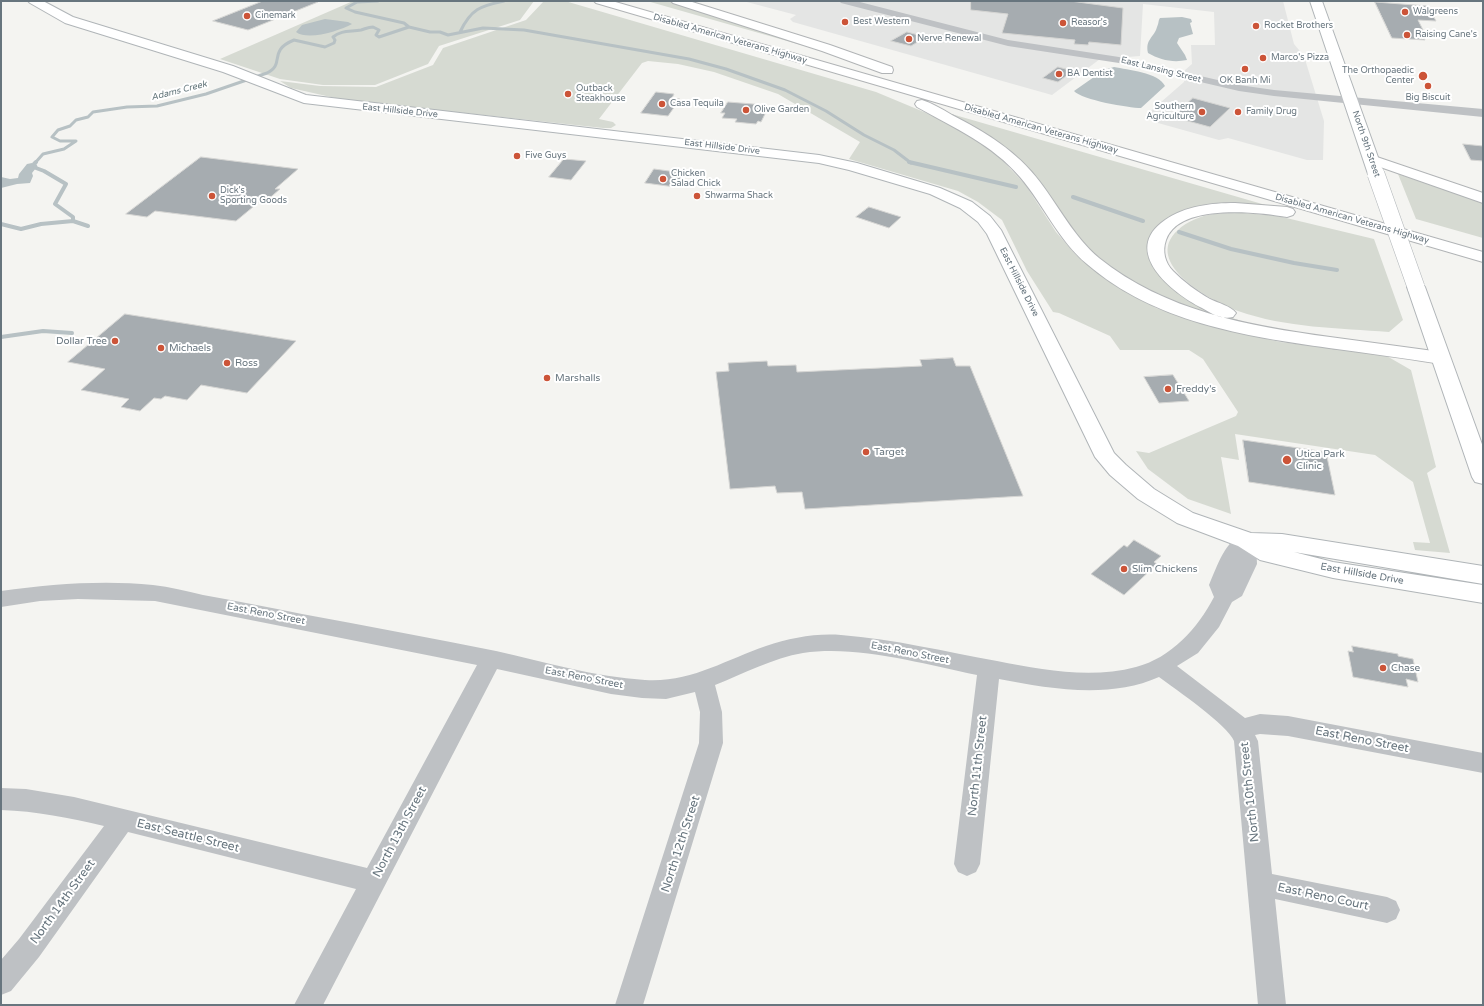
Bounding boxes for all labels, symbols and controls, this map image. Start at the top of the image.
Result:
marker: Walgreens [1400,7,1410,17]
place label: Walgreens [1413,7,1458,17]
marker: Cinemark [242,11,252,21]
place label: Cinemark [255,11,296,21]
street label: Disabled American Veterans Highway [652,12,808,66]
marker: Best Western [840,17,850,27]
place label: Best Western [853,17,910,27]
marker: Reasor's [1058,18,1068,28]
place label: Reasor's [1071,18,1107,28]
marker: Rocket Brothers [1251,21,1261,31]
place label: Rocket Brothers [1264,21,1333,31]
marker: Raising Cane's [1402,30,1412,40]
place label: Raising Cane's [1415,30,1477,40]
marker: Nerve Renewal [904,34,914,44]
place label: Nerve Renewal [917,34,981,44]
marker: Marco's Pizza [1258,53,1268,63]
place label: Marco's Pizza [1271,53,1329,63]
street label: East Lansing Street [1120,55,1202,85]
marker: OK Banh Mi [1240,64,1250,74]
place label: The Orthopaedic Center [1342,66,1414,87]
marker: BA Dentist [1054,69,1064,79]
place label: BA Dentist [1067,69,1113,79]
marker: The Orthopaedic Center [1417,70,1429,82]
place label: OK Banh Mi [1219,76,1271,86]
water label: Adams Creek [150,79,208,103]
marker: Big Biscuit [1423,81,1433,91]
place label: Outback Steakhouse [576,84,626,105]
marker: Outback Steakhouse [563,89,573,99]
place label: Big Biscuit [1405,93,1451,103]
marker: Casa Tequila [657,99,667,109]
place label: Casa Tequila [670,99,724,109]
street label: East Hillside Drive [362,102,438,120]
street label: Disabled American Veterans Highway [963,102,1119,156]
place label: Southern Agriculture [1146,102,1194,123]
marker: Olive Garden [741,105,751,115]
place label: Olive Garden [754,105,809,115]
marker: Southern Agriculture [1197,107,1207,117]
marker: Family Drug [1233,107,1243,117]
place label: Family Drug [1246,107,1297,117]
street label: North 9th Street [1350,109,1382,179]
street label: East Hillside Drive [684,137,760,157]
marker: Five Guys [512,151,522,161]
place label: Five Guys [525,151,566,161]
place label: Chicken Salad Chick [671,169,721,190]
marker: Chicken Salad Chick [658,174,668,184]
place label: Dick's Sporting Goods [220,186,287,207]
marker: Dick's Sporting Goods [207,191,217,201]
marker: Shwarma Shack [692,191,702,201]
place label: Shwarma Shack [705,191,773,201]
street label: Disabled American Veterans Highway [1274,192,1430,246]
street label: East Hillside Drive [997,246,1041,318]
place label: Dollar Tree [56,335,107,347]
marker: Dollar Tree [110,336,120,346]
place label: Michaels [169,342,211,354]
marker: Michaels [156,343,166,353]
place label: Ross [235,357,258,369]
marker: Ross [222,358,232,368]
place label: Marshalls [555,372,600,384]
marker: Marshalls [542,373,552,383]
place label: Freddy's [1176,383,1216,395]
marker: Freddy's [1163,384,1173,394]
place label: Target [874,446,904,458]
marker: Target [861,447,871,457]
place label: Utica Park Clinic [1296,448,1345,472]
marker: Utica Park Clinic [1281,454,1293,466]
street label: East Hillside Drive [1319,561,1405,587]
place label: Slim Chickens [1132,563,1198,575]
marker: Slim Chickens [1119,564,1129,574]
street label: East Reno Street [226,601,306,627]
street label: East Reno Street [870,640,950,666]
place label: Chase [1391,662,1420,674]
marker: Chase [1378,663,1388,673]
street label: East Reno Street [544,665,624,691]
street label: North 11th Street [966,715,990,817]
street label: East Reno Street [1314,724,1410,756]
street label: North 10th Street [1238,741,1262,843]
street label: North 13th Street [370,784,430,880]
street label: North 12th Street [659,794,703,894]
street label: East Seattle Street [135,816,241,856]
street label: North 14th Street [28,857,98,947]
street label: East Reno Court [1276,880,1370,914]

